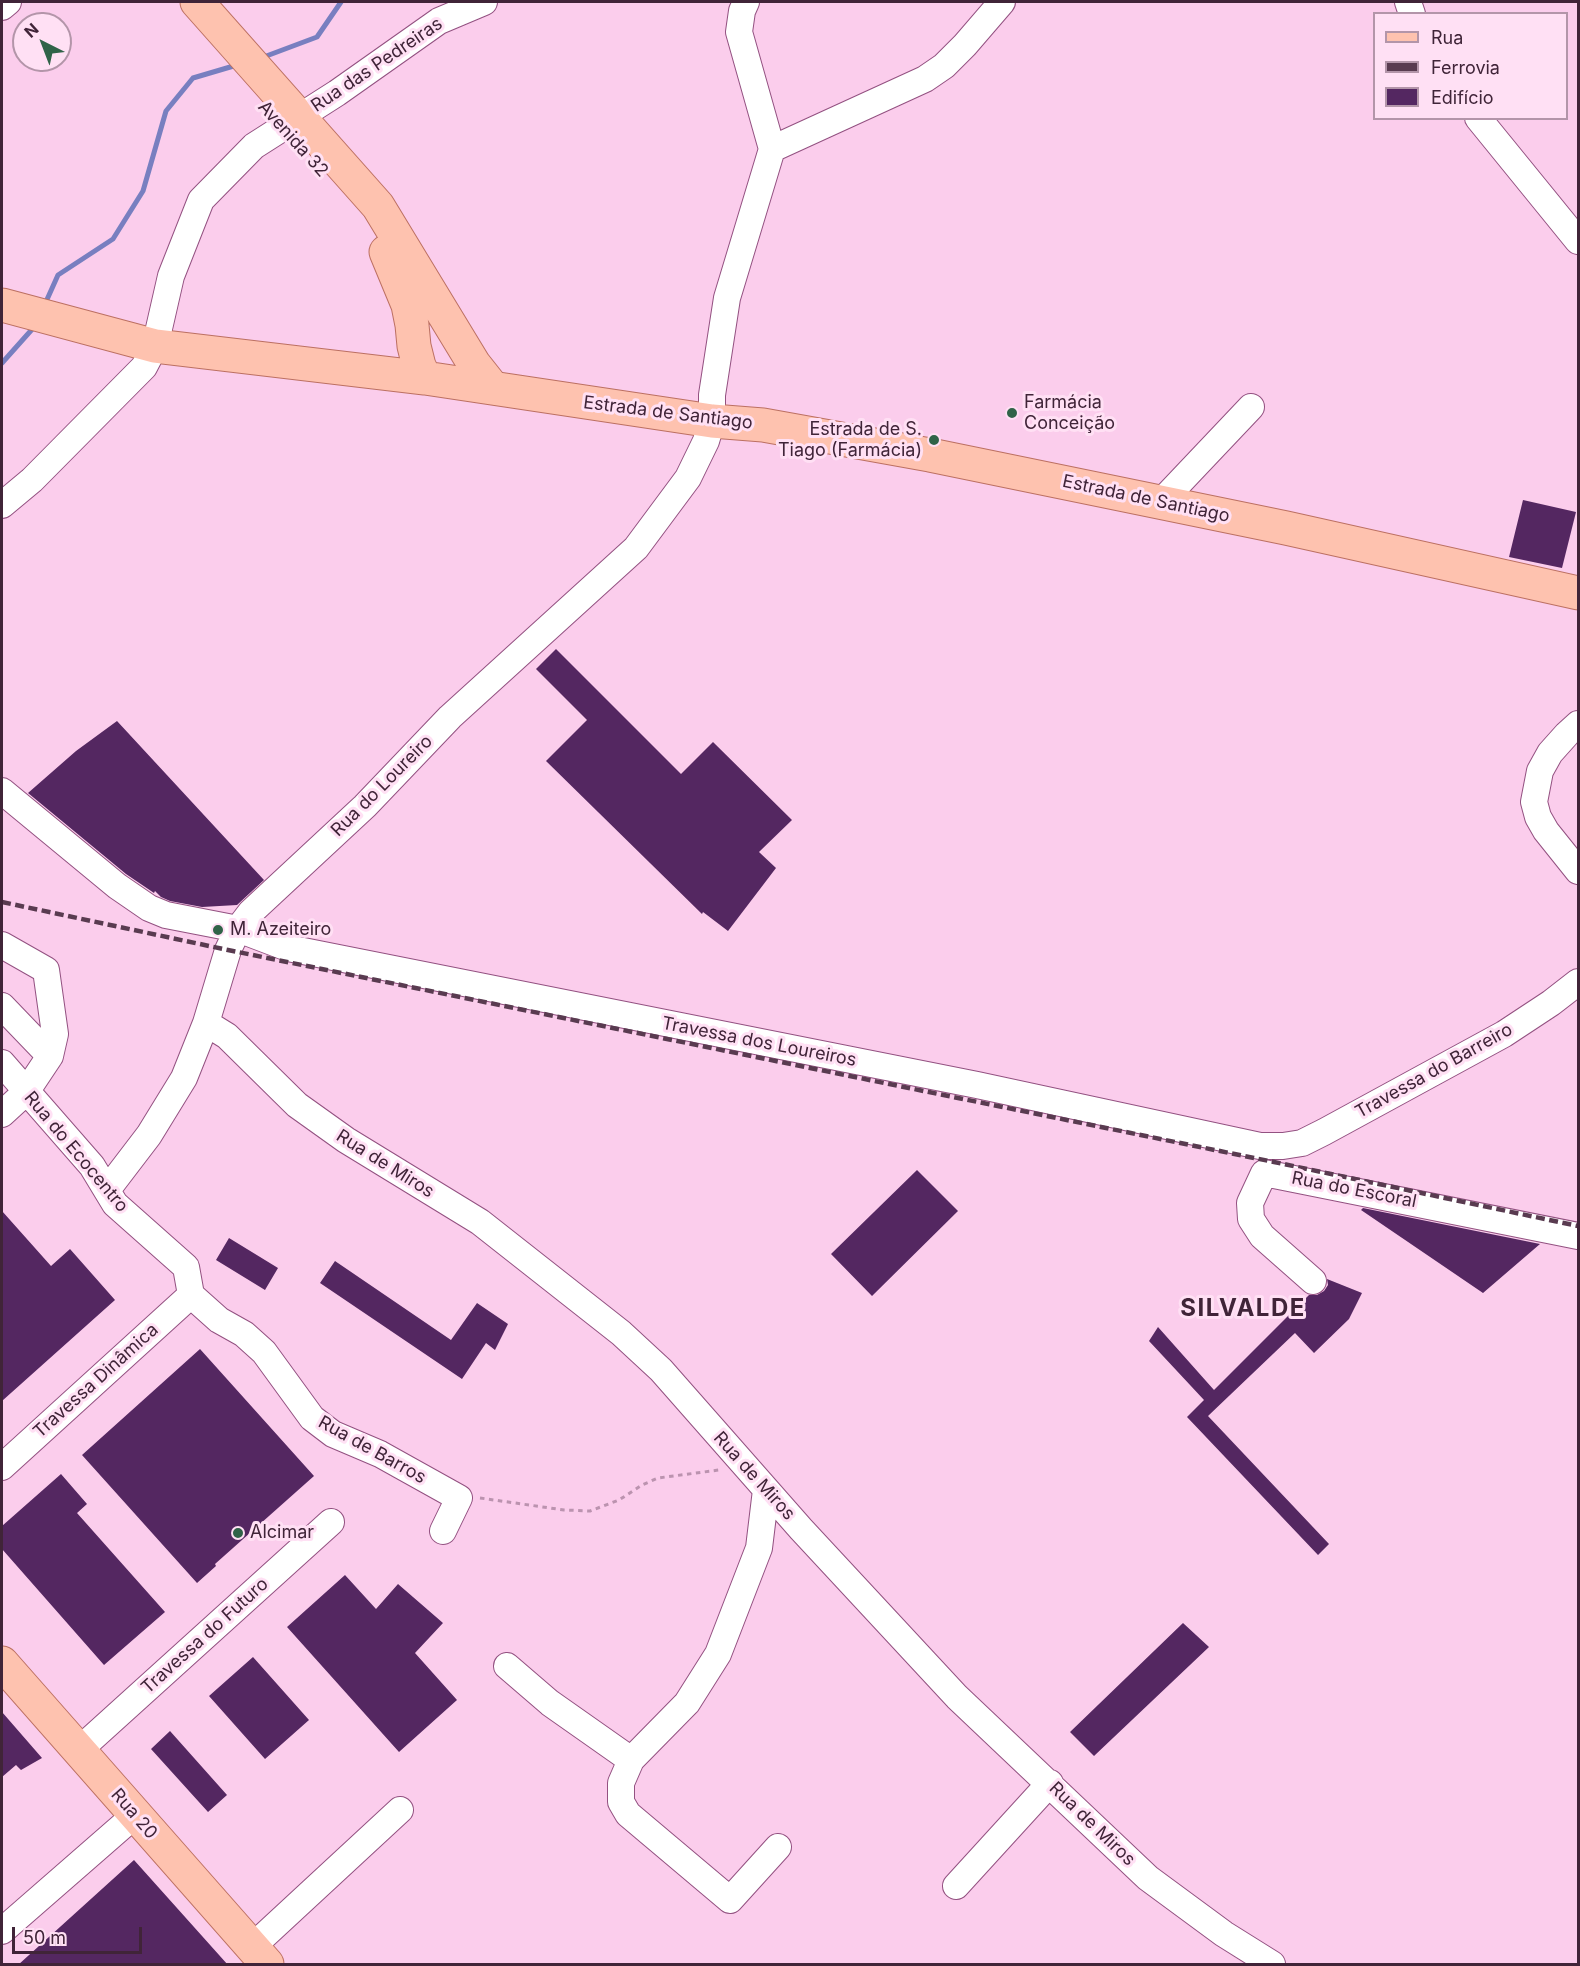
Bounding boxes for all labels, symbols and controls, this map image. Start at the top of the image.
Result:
north arrow [12,12,72,72]
legend [1373,12,1568,120]
street label: Rua das Pedreiras [307,13,447,117]
text: N [20,19,43,42]
text: Rua [1431,27,1463,48]
text: Ferrovia [1431,57,1500,78]
text: Edifício [1431,87,1494,108]
street label: Avenida 32 [253,97,333,181]
street label: Estrada de Santiago [582,392,754,434]
place label: Farmácia Conceição [1024,392,1115,434]
marker: Farmácia Conceição [1005,406,1019,420]
place label: Estrada de S. Tiago (Farmácia) [778,419,922,462]
marker: Estrada de S. Tiago (Farmácia) [927,433,941,447]
street label: Estrada de Santiago [1060,471,1232,527]
street label: Rua do Loureiro [327,731,437,841]
place label: M. Azeiteiro [230,919,331,941]
marker: M. Azeiteiro [211,923,225,937]
street label: Travessa dos Loureiros [660,1013,858,1071]
street label: Travessa do Barreiro [1352,1019,1516,1123]
street label: Rua do Ecocentro [19,1087,133,1217]
street label: Rua de Miros [332,1125,438,1203]
street label: Rua do Escoral [1290,1167,1418,1213]
district label: SILVALDE [1180,1295,1306,1323]
street label: Travessa Dinâmica [29,1319,163,1443]
street label: Rua de Barros [314,1412,430,1488]
street label: Rua de Miros [709,1427,799,1525]
place label: Alcimar [250,1522,314,1544]
marker: Alcimar [231,1526,245,1540]
street label: Travessa do Futuro [137,1573,273,1699]
street label: Rua de Miros [1044,1778,1140,1870]
street label: Rua 20 [106,1784,162,1844]
scale bar [15,1915,146,1953]
text: 50 m [23,1927,66,1948]

